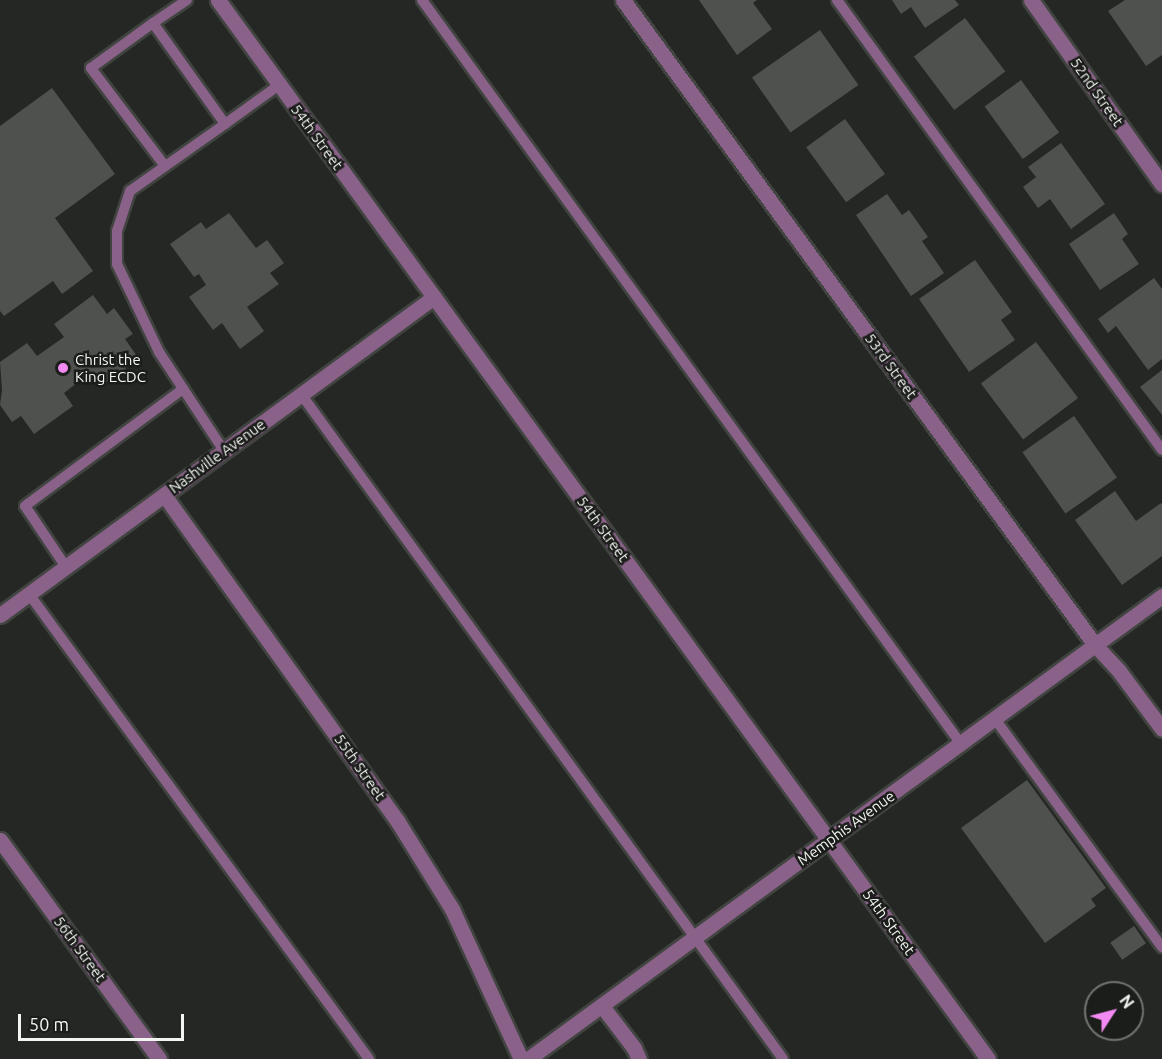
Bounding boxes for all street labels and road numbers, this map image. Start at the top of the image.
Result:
street label: 52nd Street [1067,54,1127,130]
street label: 54th Street [287,101,347,173]
street label: 53rd Street [861,330,921,402]
street label: Nashville Avenue [165,415,269,497]
street label: 54th Street [573,493,633,565]
street label: 55th Street [331,730,389,804]
street label: Memphis Avenue [794,787,898,869]
street label: 54th Street [859,886,919,958]
street label: 56th Street [50,913,110,985]

